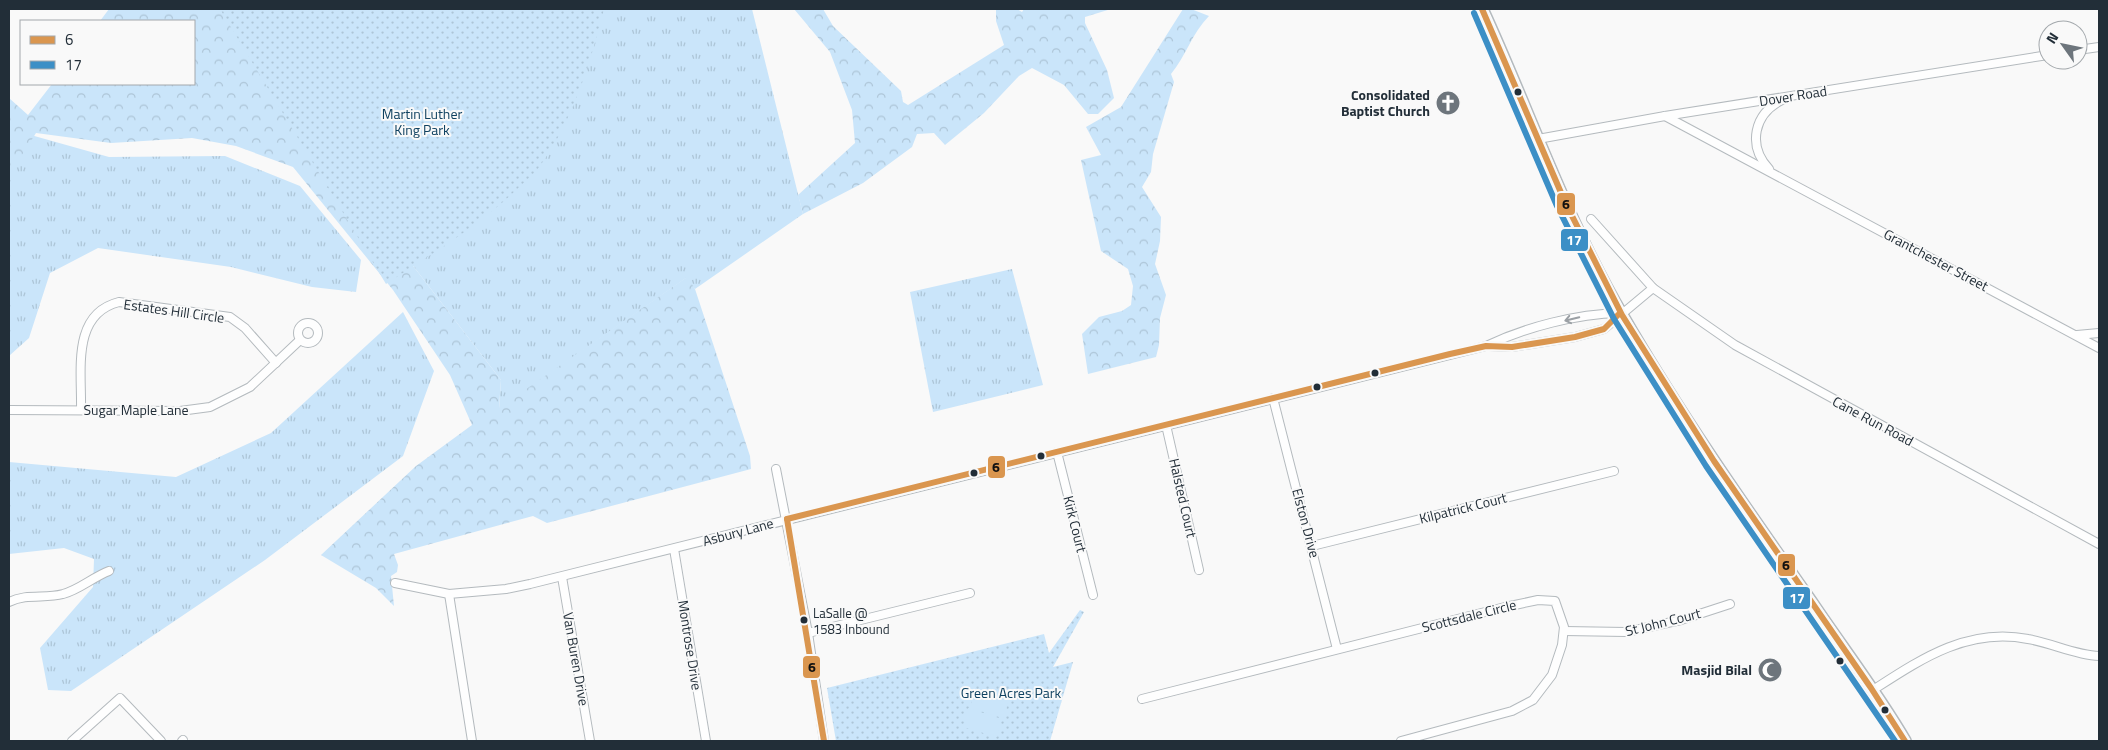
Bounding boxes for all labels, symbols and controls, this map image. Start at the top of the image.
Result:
legend [20,20,195,85]
north arrow [2038,20,2088,70]
text: 6 [65,28,73,51]
text: N [2040,28,2063,47]
text: 17 [65,53,82,76]
street label: Dover Road [1758,80,1828,111]
place label: Consolidated Baptist Church [1341,84,1430,121]
unlabelled marker [1513,87,1523,97]
church icon: Consolidated Baptist Church [1435,90,1461,116]
park label: Martin Luther King Park [382,103,462,140]
line badge: 6 [1556,192,1576,216]
text: 6 [1562,193,1570,214]
street label: Grantchester Street [1880,223,1992,296]
line badge: 17 [1560,228,1589,252]
text: 17 [1566,229,1582,250]
street label: Estates Hill Circle [122,293,226,328]
one-way arrow [1565,315,1581,324]
unlabelled marker [1370,368,1380,378]
unlabelled marker [1312,382,1322,392]
street label: Cane Run Road [1829,390,1918,451]
street label: Sugar Maple Lane [84,399,189,420]
unlabelled marker [1036,451,1046,461]
line badge: 6 [987,455,1006,479]
text: 6 [992,456,1000,477]
street label: Halsted Court [1164,456,1203,540]
unlabelled marker [969,468,979,478]
street label: Elston Drive [1287,486,1326,560]
street label: Kilpatrick Court [1417,486,1509,529]
street label: Kirk Court [1058,493,1093,555]
street label: Asbury Lane [700,512,776,551]
line badge: 6 [1777,553,1796,577]
text: 6 [1782,554,1790,575]
line badge: 17 [1782,586,1811,610]
text: 17 [1789,587,1805,608]
street label: Scottsdale Circle [1419,594,1518,637]
street label: Montrose Drive [673,598,708,691]
street label: St John Court [1623,602,1703,641]
place label: LaSalle @ 1583 Inbound [813,603,890,639]
street label: Van Buren Drive [558,611,595,707]
marker: LaSalle @ 1583 Inbound [799,615,809,625]
line badge: 6 [802,655,821,679]
text: 6 [808,656,816,677]
unlabelled marker [1835,656,1845,666]
mosque icon: Masjid Bilal [1757,657,1783,683]
place label: Masjid Bilal [1681,659,1752,680]
park label: Green Acres Park [961,682,1062,703]
unlabelled marker [1880,705,1890,715]

